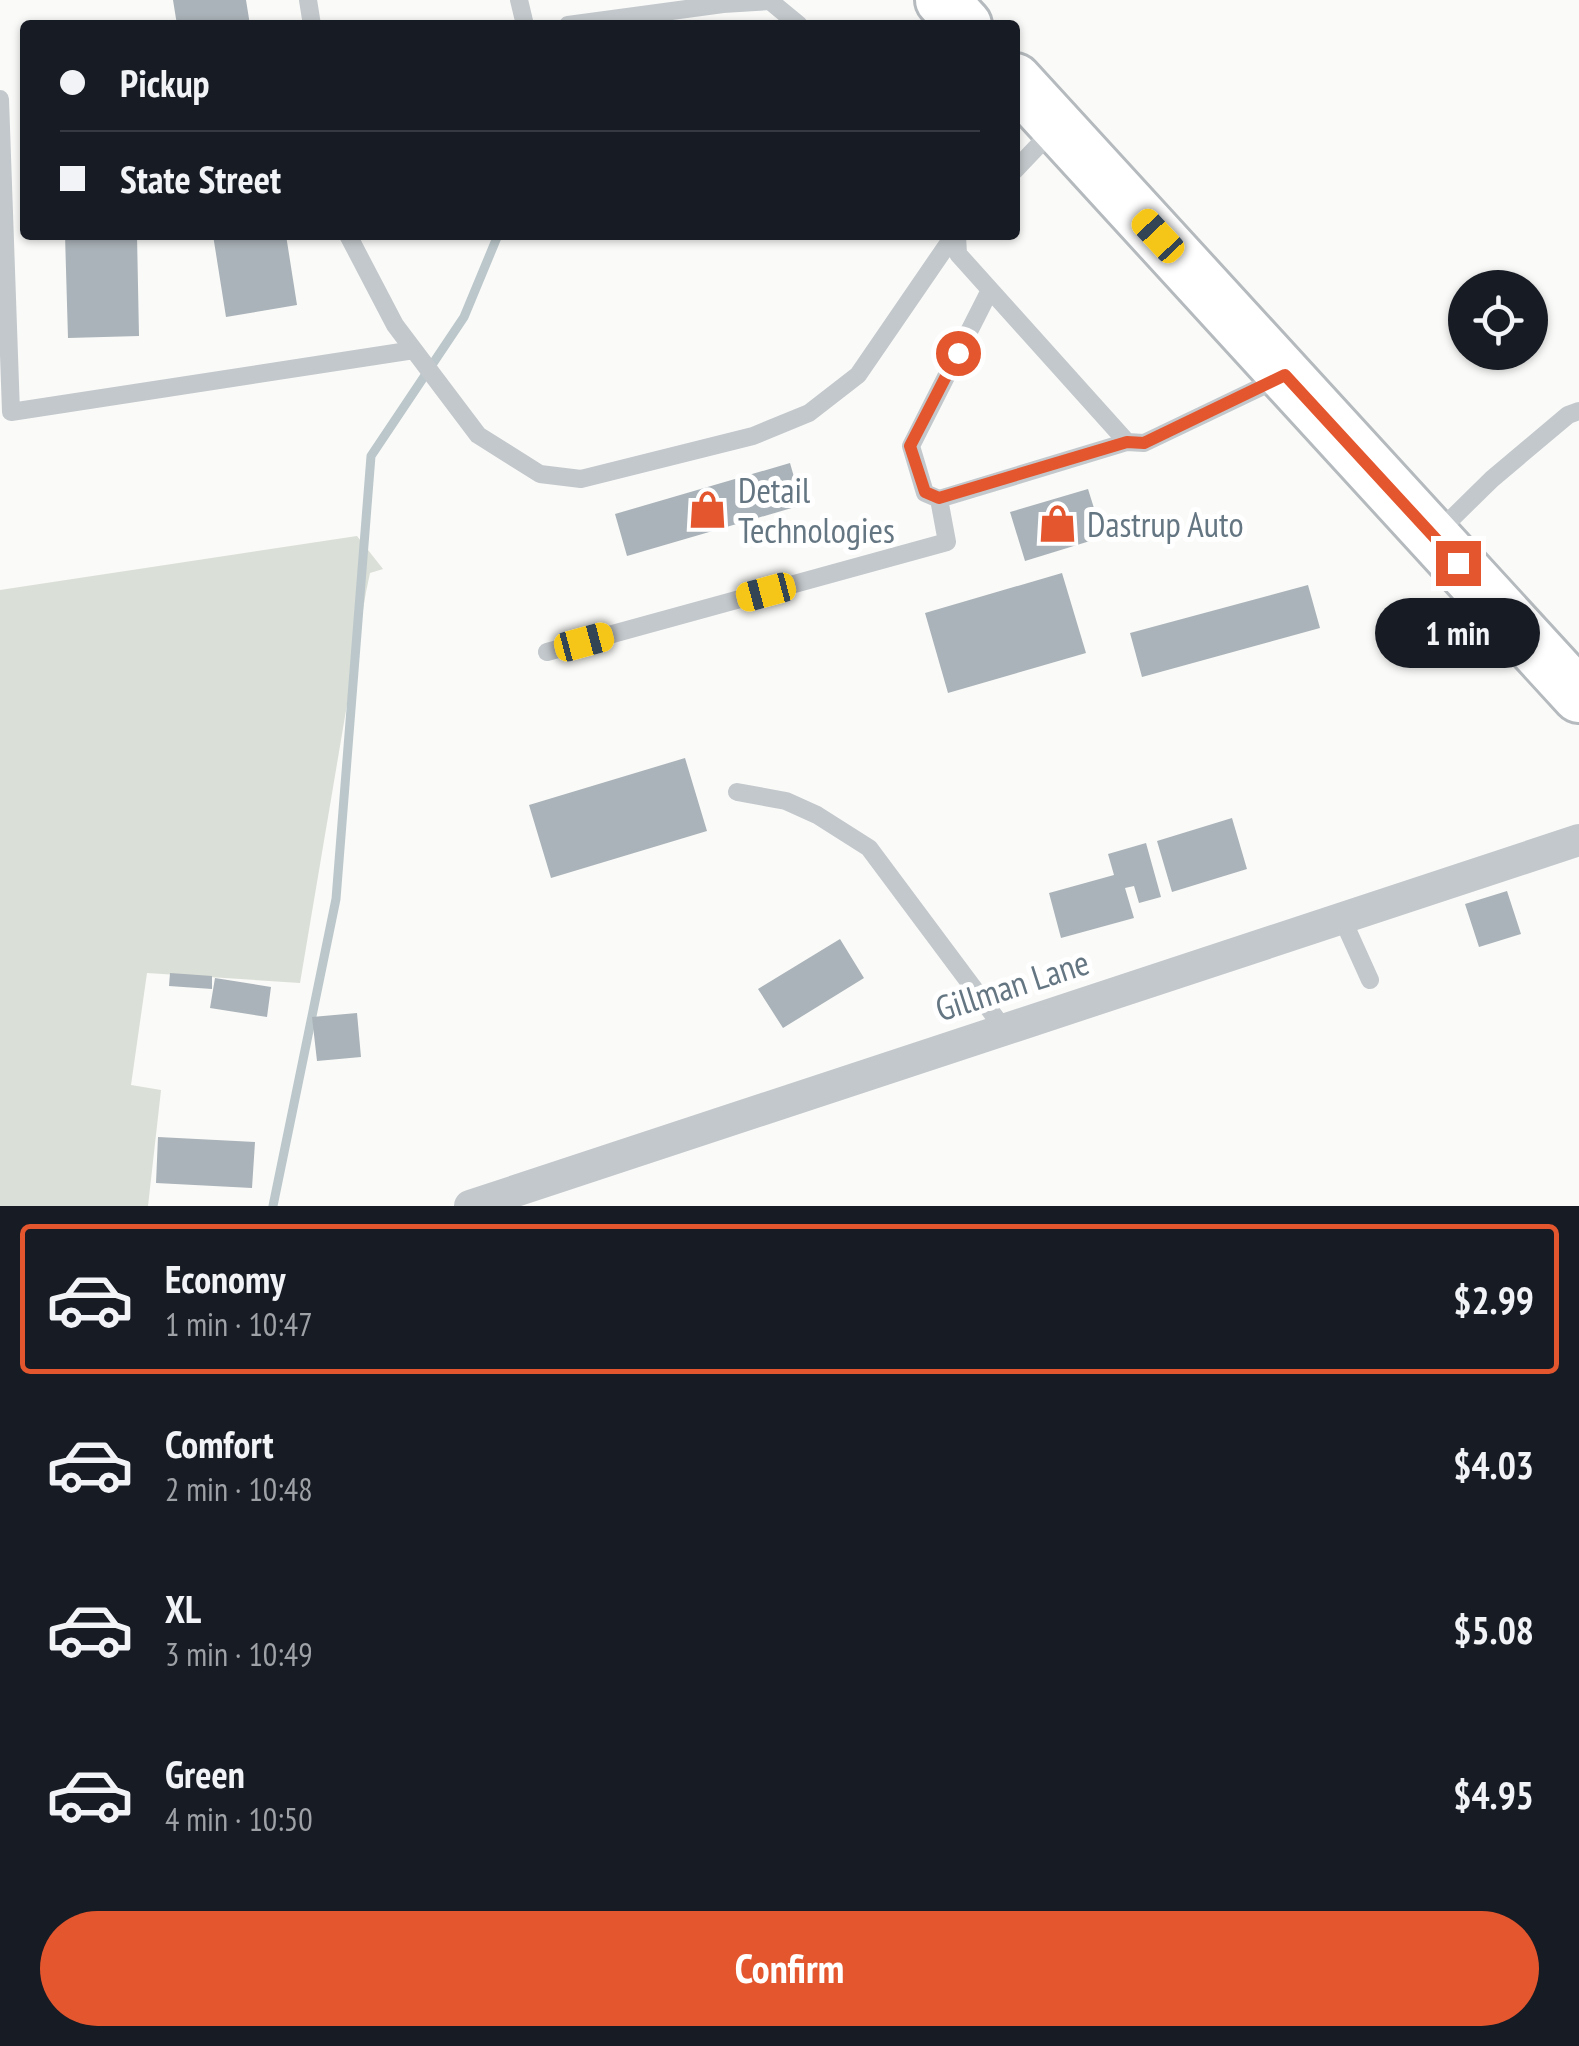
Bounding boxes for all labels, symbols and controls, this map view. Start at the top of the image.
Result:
text: Pickup [120,58,210,107]
text: State Street [120,154,281,203]
car [1127,204,1189,268]
map controls [1448,270,1548,370]
button: locate [1448,270,1548,370]
route start [936,331,981,376]
place label: Detail Technologies [738,467,895,553]
shop icon: Detail Technologies [687,489,729,531]
place label: Dastrup Auto [1087,501,1244,547]
shop icon: Dastrup Auto [1036,503,1078,545]
route end [1436,541,1481,586]
car [733,570,799,614]
callout: 1 min [1376,598,1540,668]
text: 1 min [1425,612,1490,654]
car [551,620,617,664]
street label: Gillman Lane [929,939,1095,1031]
icon: car [45,1254,135,1344]
text: Economy [165,1254,285,1303]
text: $2.99 [1453,1275,1534,1324]
text: 1 min · 10:47 [165,1303,313,1345]
icon: car [45,1419,135,1509]
text: Comfort [165,1419,274,1468]
text: $4.03 [1453,1440,1534,1489]
text: 2 min · 10:48 [165,1468,313,1510]
icon: car [45,1584,135,1674]
text: XL [165,1584,201,1633]
text: $5.08 [1453,1605,1534,1654]
text: 3 min · 10:49 [165,1633,313,1675]
icon: car [45,1749,135,1839]
text: Green [165,1749,245,1798]
text: $4.95 [1453,1770,1534,1819]
text: 4 min · 10:50 [165,1798,313,1840]
button: Confirm [40,1911,1539,2026]

